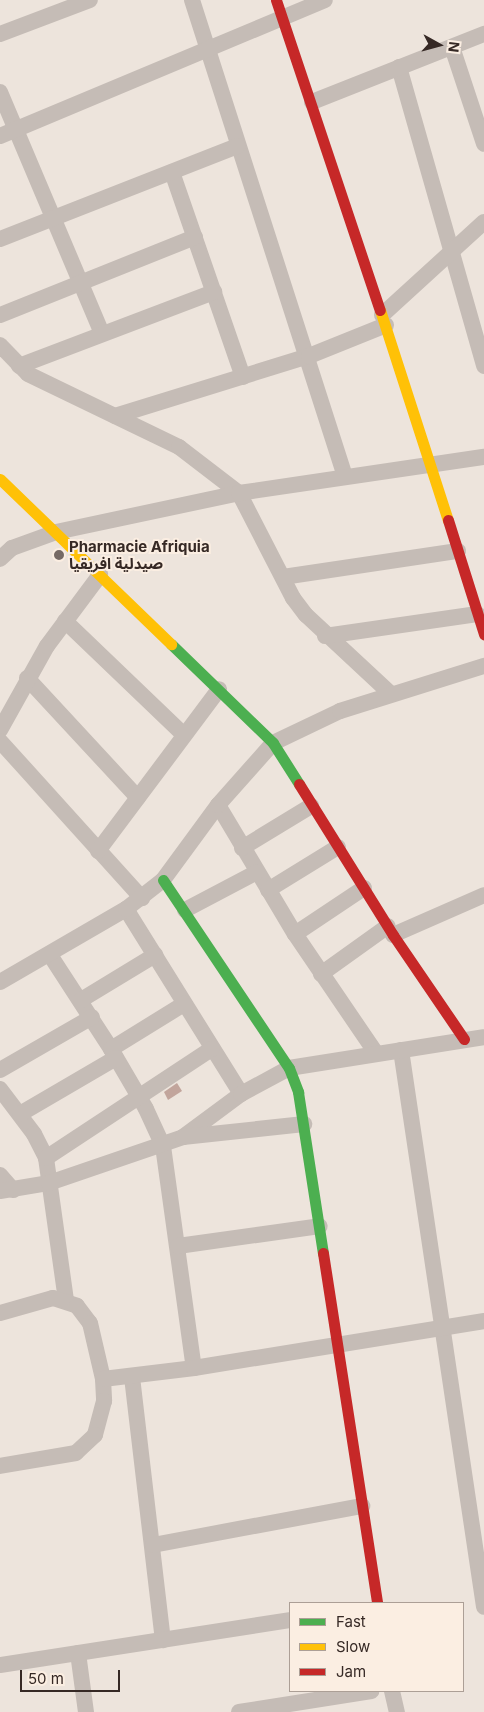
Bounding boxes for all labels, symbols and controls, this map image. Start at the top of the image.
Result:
north arrow [414,20,464,70]
text: N [445,41,463,53]
place label: Pharmacie Afriquia صيدلية افريقيا [69,537,210,572]
marker: Pharmacie Afriquia صيدلية افريقيا [53,549,65,561]
legend [289,1602,464,1692]
text: Fast [336,1612,366,1631]
text: Slow [336,1637,370,1656]
scale bar [22,1660,122,1692]
text: Jam [336,1662,366,1681]
text: 50 m [28,1669,64,1688]

